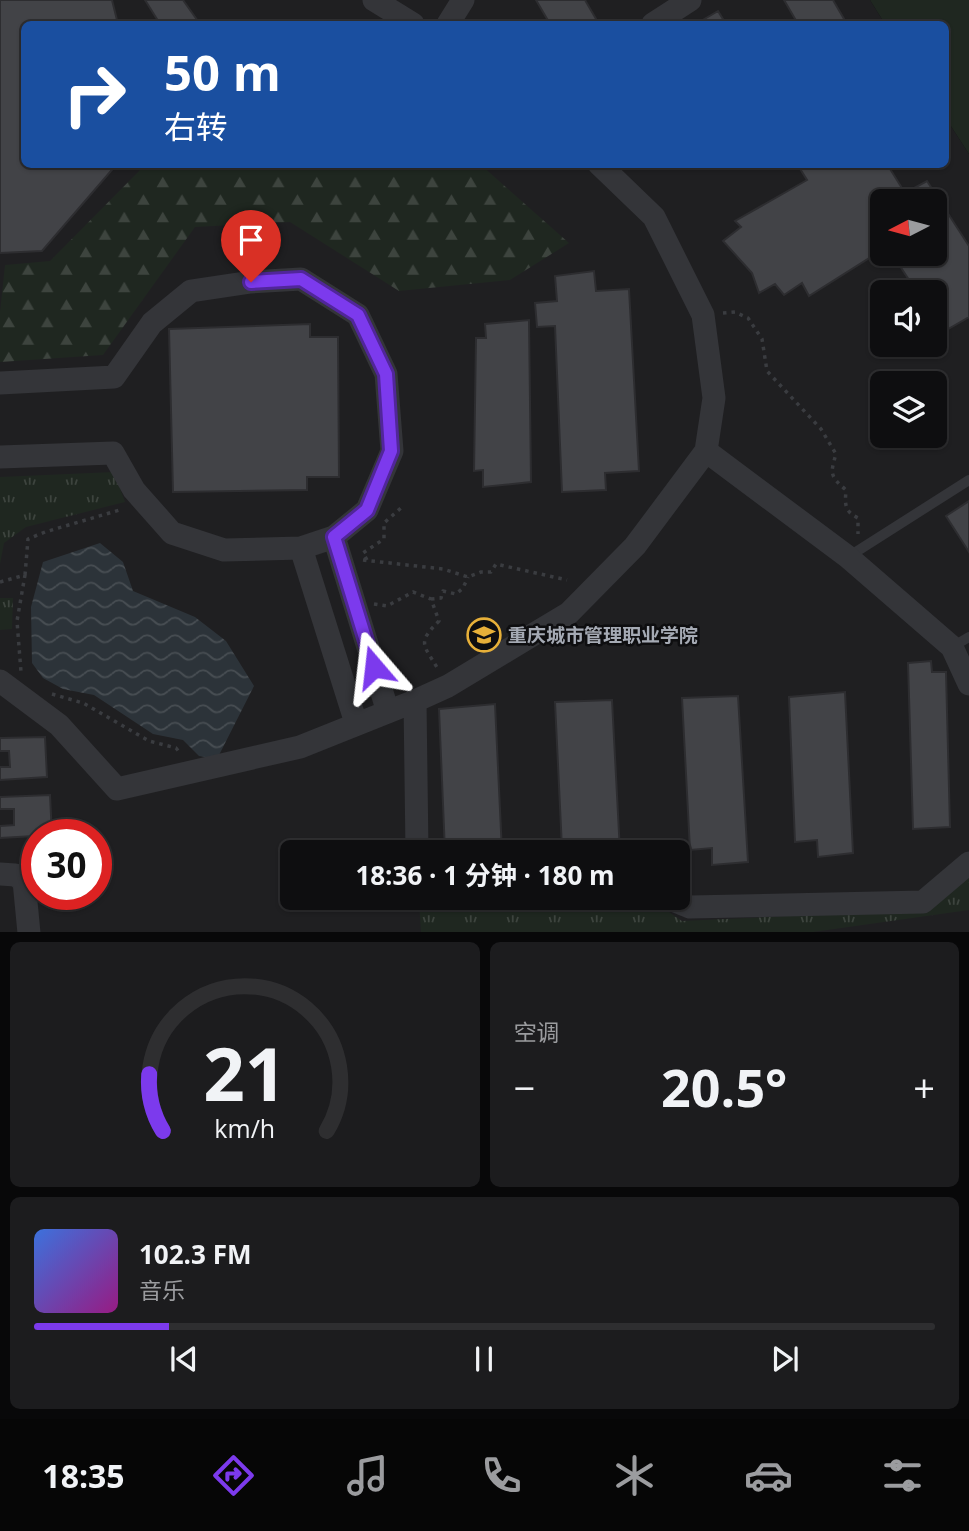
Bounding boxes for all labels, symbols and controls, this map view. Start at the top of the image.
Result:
text: 50 m [164,39,281,105]
icon: right [49,49,140,140]
text: 右转 [164,105,228,148]
north arrow [870,189,947,266]
map controls [870,189,947,448]
pin [221,210,281,282]
icon: arrive [232,221,270,259]
button: sound [870,280,947,357]
button: layers [870,371,947,448]
school or university icon: 重庆城市管理职业学院 [465,616,503,654]
place label: 重庆城市管理职业学院 [508,622,698,648]
position arrow [337,630,411,704]
speed limit sign: 30 [21,819,112,910]
text: 18:36 · 1 分钟 · 180 m [355,857,615,893]
text: 空调 [514,1016,560,1048]
text: 21 [203,1023,286,1122]
text: 20.5° [661,1051,787,1122]
text: − [514,1061,535,1113]
text: + [913,1061,935,1113]
text: km/h [214,1110,275,1144]
text: 102.3 FM [139,1236,251,1272]
text: 音乐 [139,1274,185,1306]
icon: previous [165,1340,203,1378]
icon: pause [465,1340,503,1378]
icon: next [766,1340,804,1378]
icon: directions [209,1451,258,1500]
icon: music [343,1451,392,1500]
icon: phone [477,1451,526,1500]
icon: climate [610,1451,659,1500]
icon: car [744,1451,793,1500]
icon: filters [878,1451,927,1500]
text: 18:35 [42,1454,125,1497]

